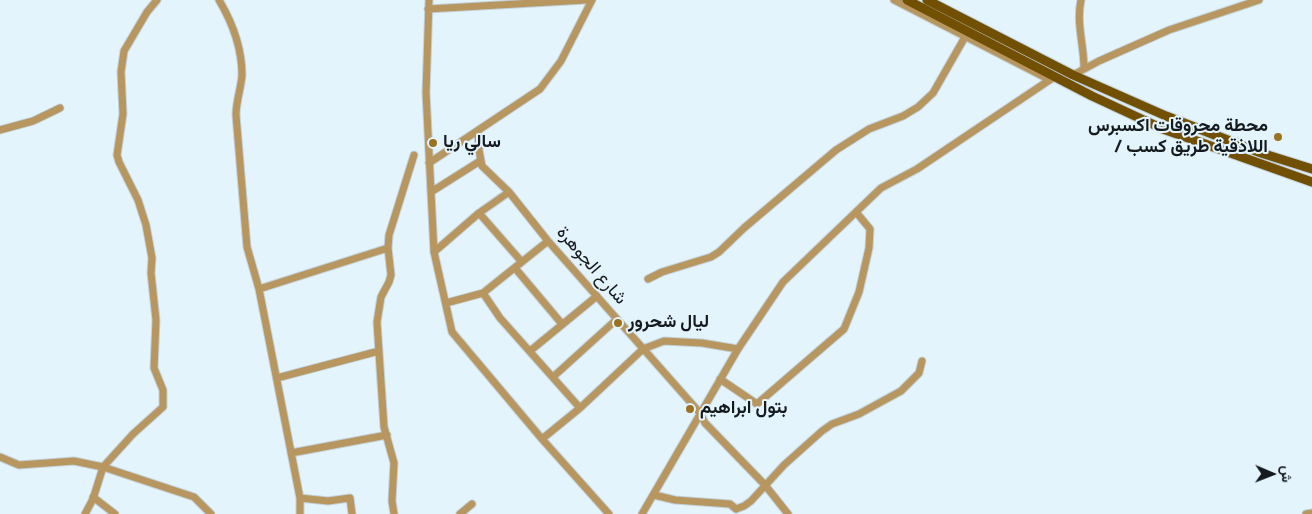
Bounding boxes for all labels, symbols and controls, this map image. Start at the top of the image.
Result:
place label: محطة محروقات اكسبرس / اللاذقية طريق كسب [1088,116,1268,158]
marker: محطة محروقات اكسبرس / اللاذقية طريق كسب [1272,131,1284,143]
place label: سالي ريا [443,132,501,154]
marker: سالي ريا [427,137,439,149]
street label: شارع الجوهرة [551,223,631,309]
place label: ليال شحرور [628,312,709,334]
marker: ليال شحرور [612,317,624,329]
place label: بتول ابراهيم [700,398,787,420]
marker: بتول ابراهيم [684,403,696,415]
north arrow [1247,449,1297,499]
text: ش [1277,466,1298,483]

